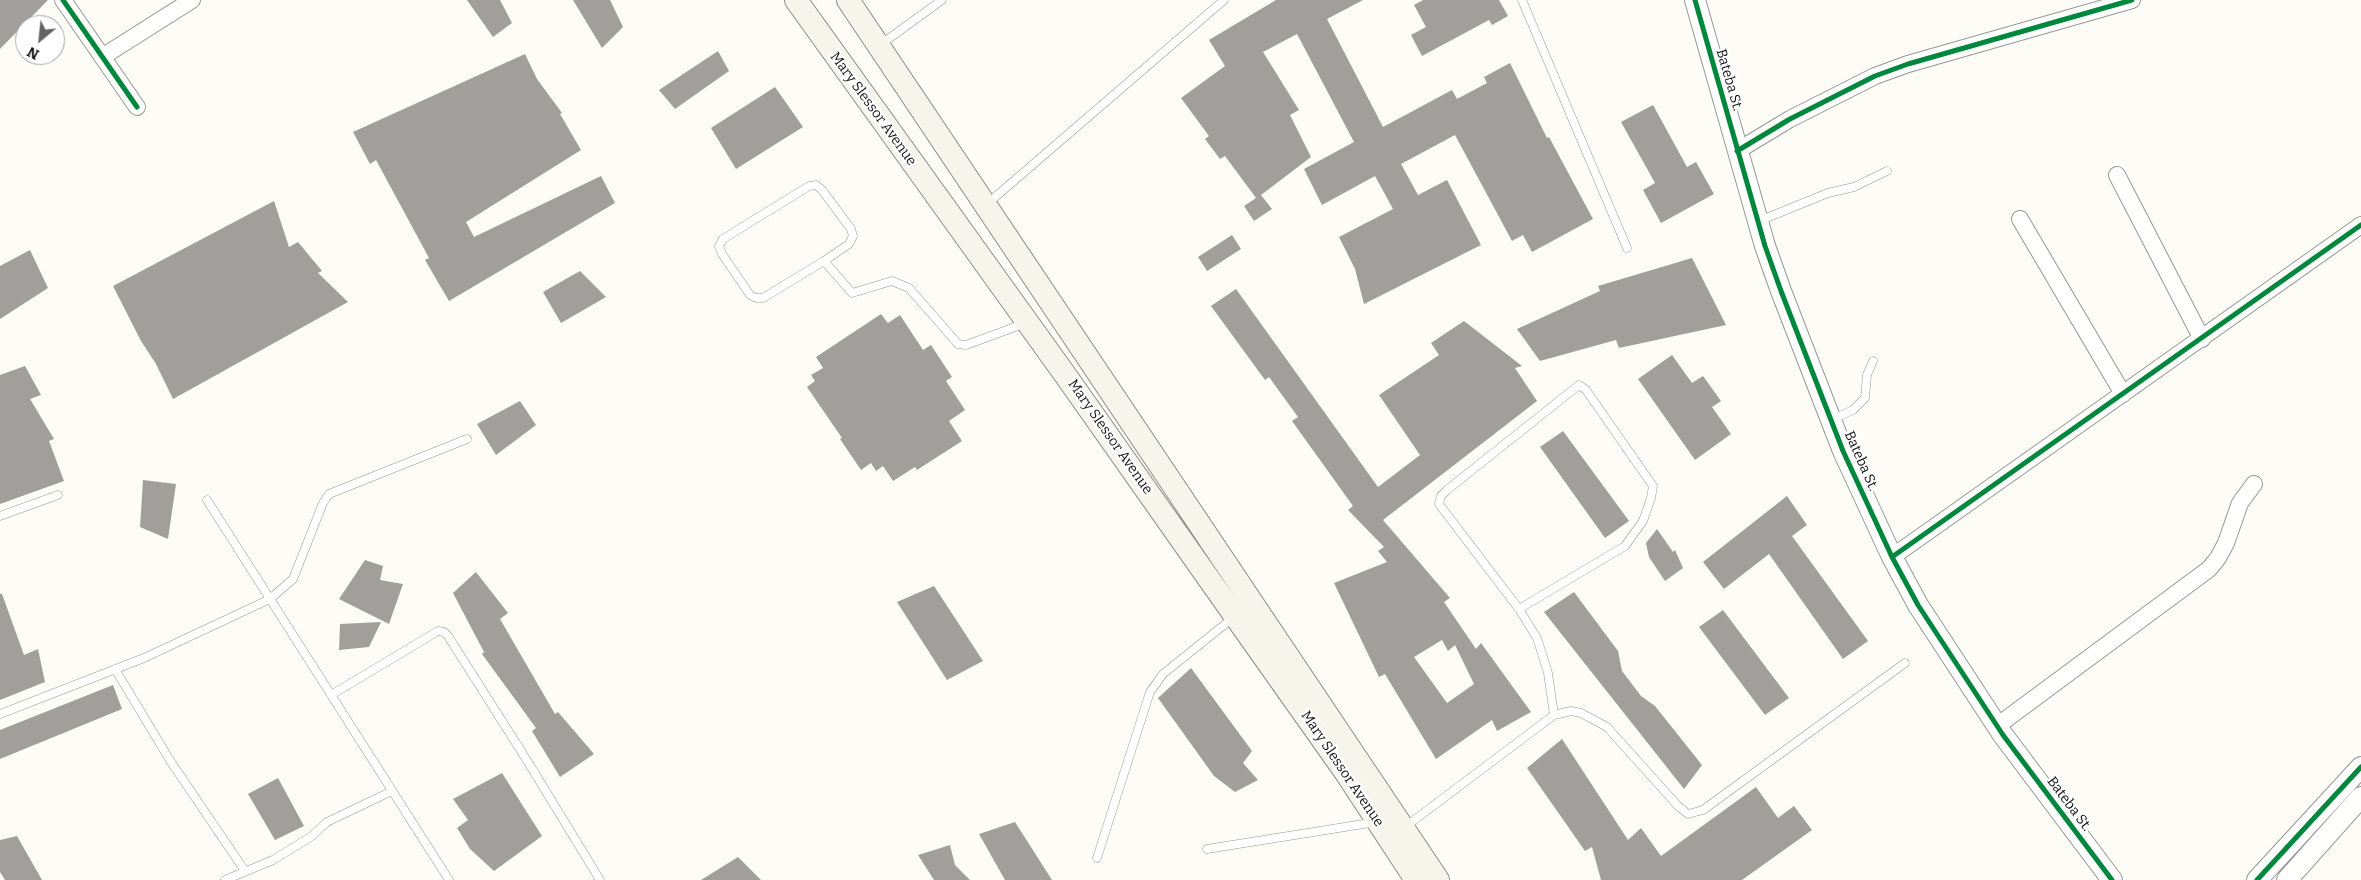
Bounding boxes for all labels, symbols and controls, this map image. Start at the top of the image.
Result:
north arrow [15,15,65,65]
text: N [24,43,42,63]
street label: Bateba St. [1712,47,1746,113]
street label: Mary Slessor Avenue [826,49,920,169]
street label: Mary Slessor Avenue [1064,376,1156,498]
street label: Bateba St. [1840,428,1882,494]
street label: Mary Slessor Avenue [1297,708,1387,830]
street label: Bateba St. [2043,774,2095,834]

